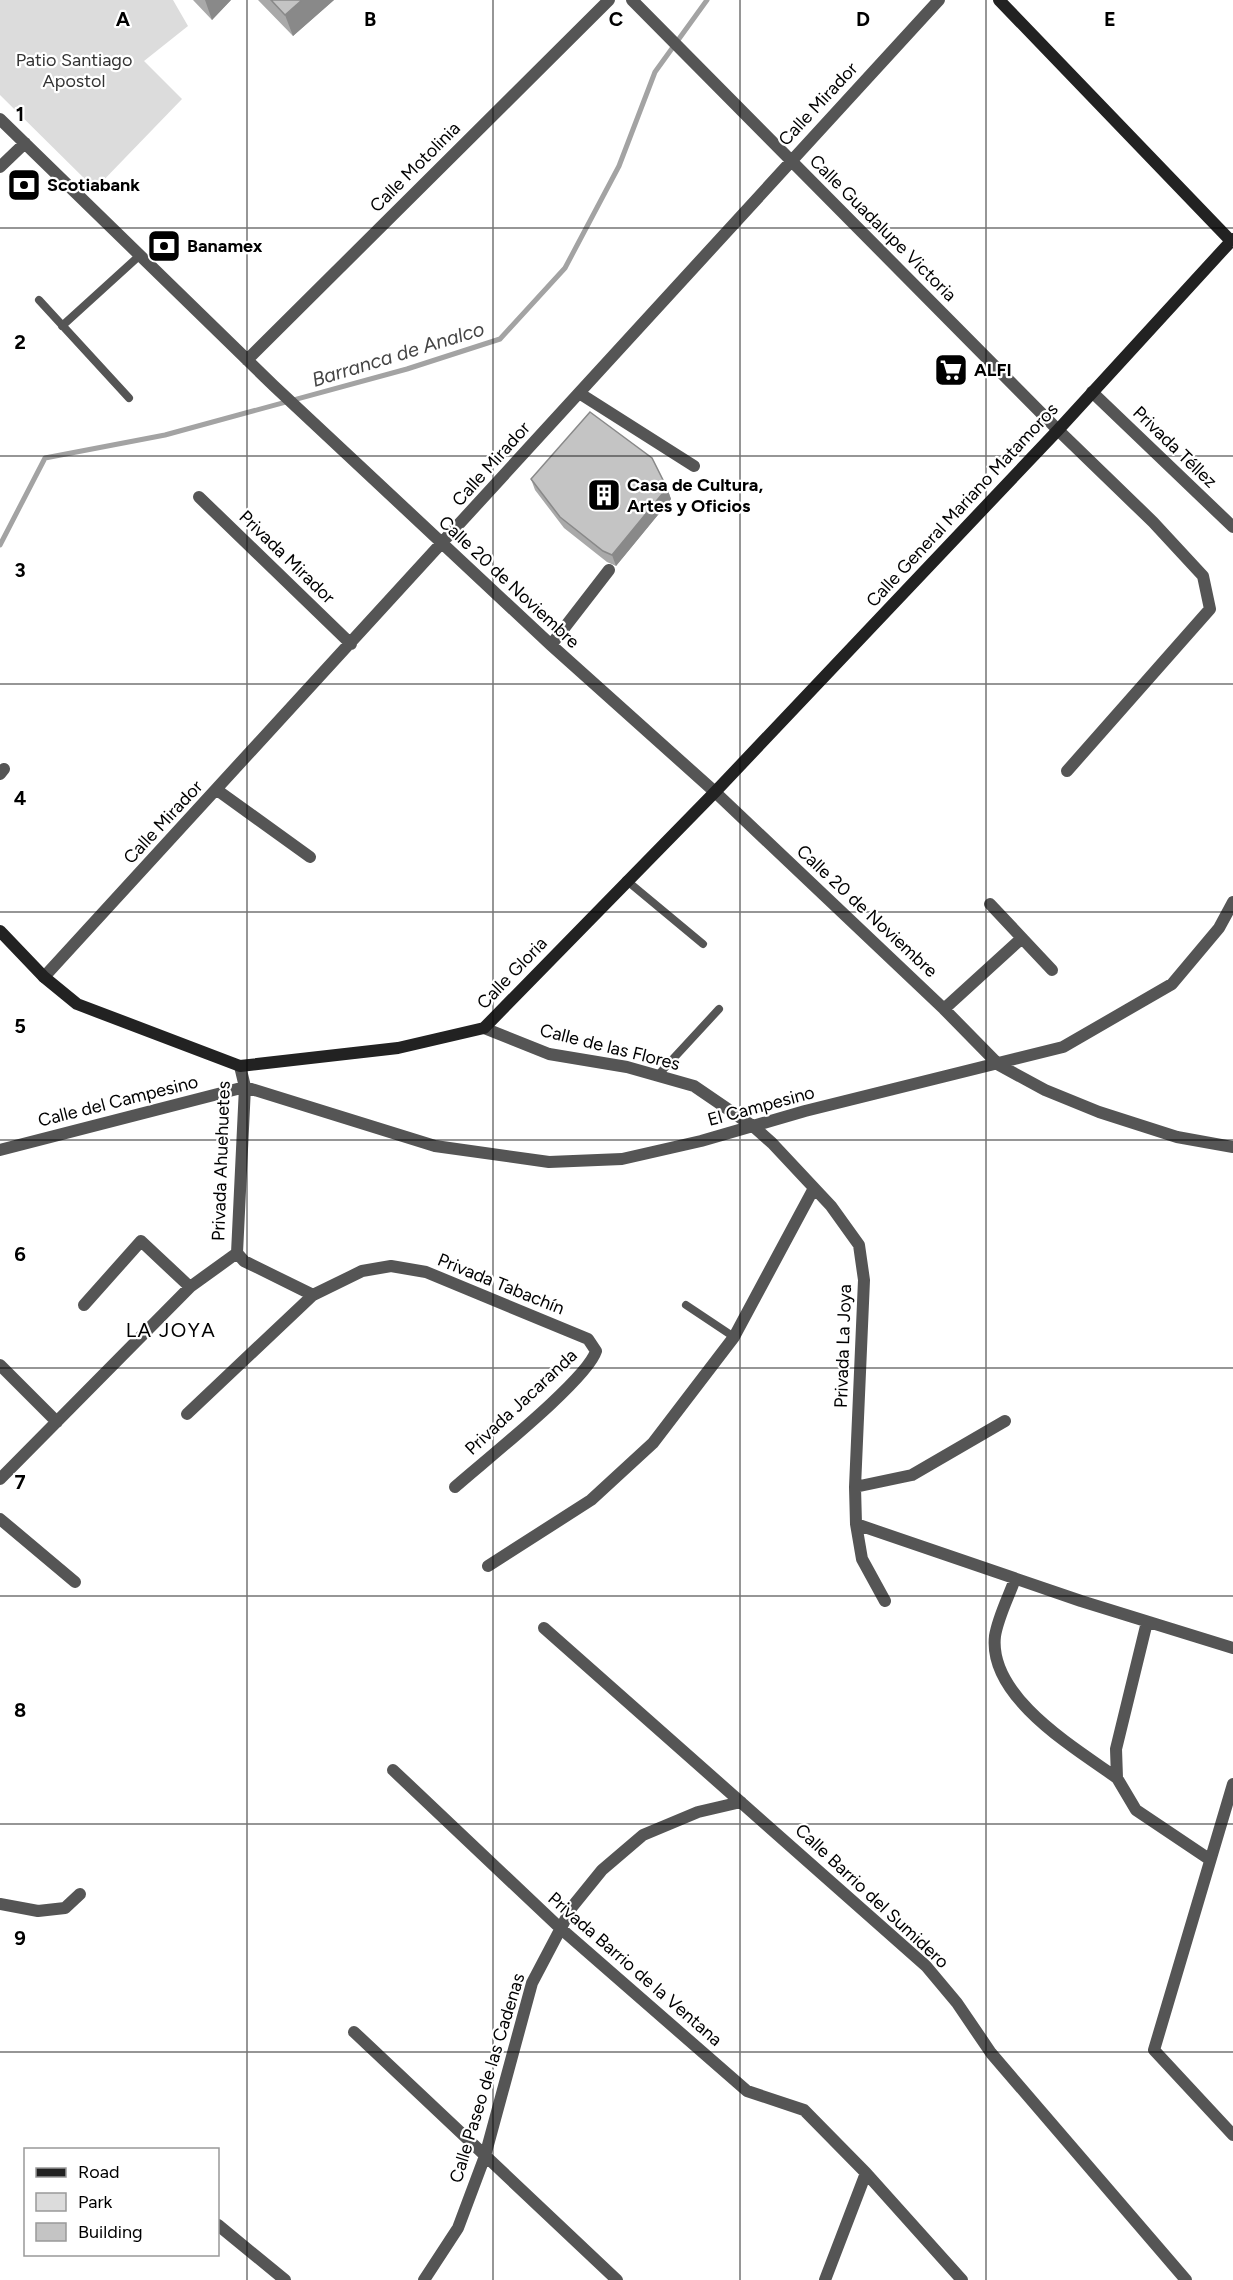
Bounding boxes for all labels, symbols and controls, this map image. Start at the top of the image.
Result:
text: A [116,7,131,31]
text: B [364,7,376,31]
text: C [609,7,623,31]
text: D [856,7,870,31]
text: E [1104,7,1116,31]
park label: Patio Santiago Apostol [16,49,132,92]
street label: Calle Mirador [774,58,862,150]
text: 1 [16,102,24,126]
street label: Calle Motolinia [365,117,465,217]
street label: Calle Guadalupe Victoria [805,150,961,306]
bank icon: Scotiabank [6,167,42,203]
place label: Scotiabank [47,174,140,196]
bank icon: Banamex [146,228,182,264]
place label: Banamex [187,235,263,257]
water label: Barranca de Analco [309,316,487,392]
text: 2 [14,330,26,354]
supermarket icon: ALFI [933,352,969,388]
place label: ALFI [974,359,1012,381]
street label: Calle General Mariano Matamoros [861,398,1063,612]
street label: Privada Téllez [1128,401,1222,493]
street label: Calle Mirador [447,417,535,511]
place label: Casa de Cultura, Artes y Oficios [627,474,763,517]
building icon: Casa de Cultura, Artes y Oficios [586,477,622,513]
street label: Privada Mirador [234,506,340,608]
street label: Calle 20 de Noviembre [434,511,584,653]
text: 3 [14,558,26,582]
street label: Calle Mirador [119,776,207,868]
text: 4 [14,786,27,810]
street label: Calle 20 de Noviembre [792,840,942,982]
street label: Calle Gloria [472,932,552,1014]
text: 5 [14,1014,26,1038]
street label: Calle de las Flores [538,1019,682,1075]
street label: Calle del Campesino [36,1070,200,1132]
street label: Privada Ahuehuetes [207,1081,235,1241]
street label: El Campesino [705,1081,817,1131]
text: 6 [14,1242,26,1266]
street label: Privada Tabachín [434,1249,568,1319]
street label: Privada La Joya [830,1284,856,1408]
district label: LA JOYA [126,1318,216,1342]
street label: Privada Jacaranda [460,1344,582,1460]
text: 7 [14,1470,26,1494]
text: 8 [14,1698,26,1722]
street label: Calle Barrio del Sumidero [791,1819,953,1973]
street label: Privada Barrio de la Ventana [543,1887,727,2051]
text: 9 [14,1926,26,1950]
street label: Calle Paseo de las Cadenas [445,1971,529,2185]
legend [24,2148,219,2256]
text: Road [78,2161,119,2183]
text: Park [78,2191,113,2213]
text: Building [78,2221,143,2243]

